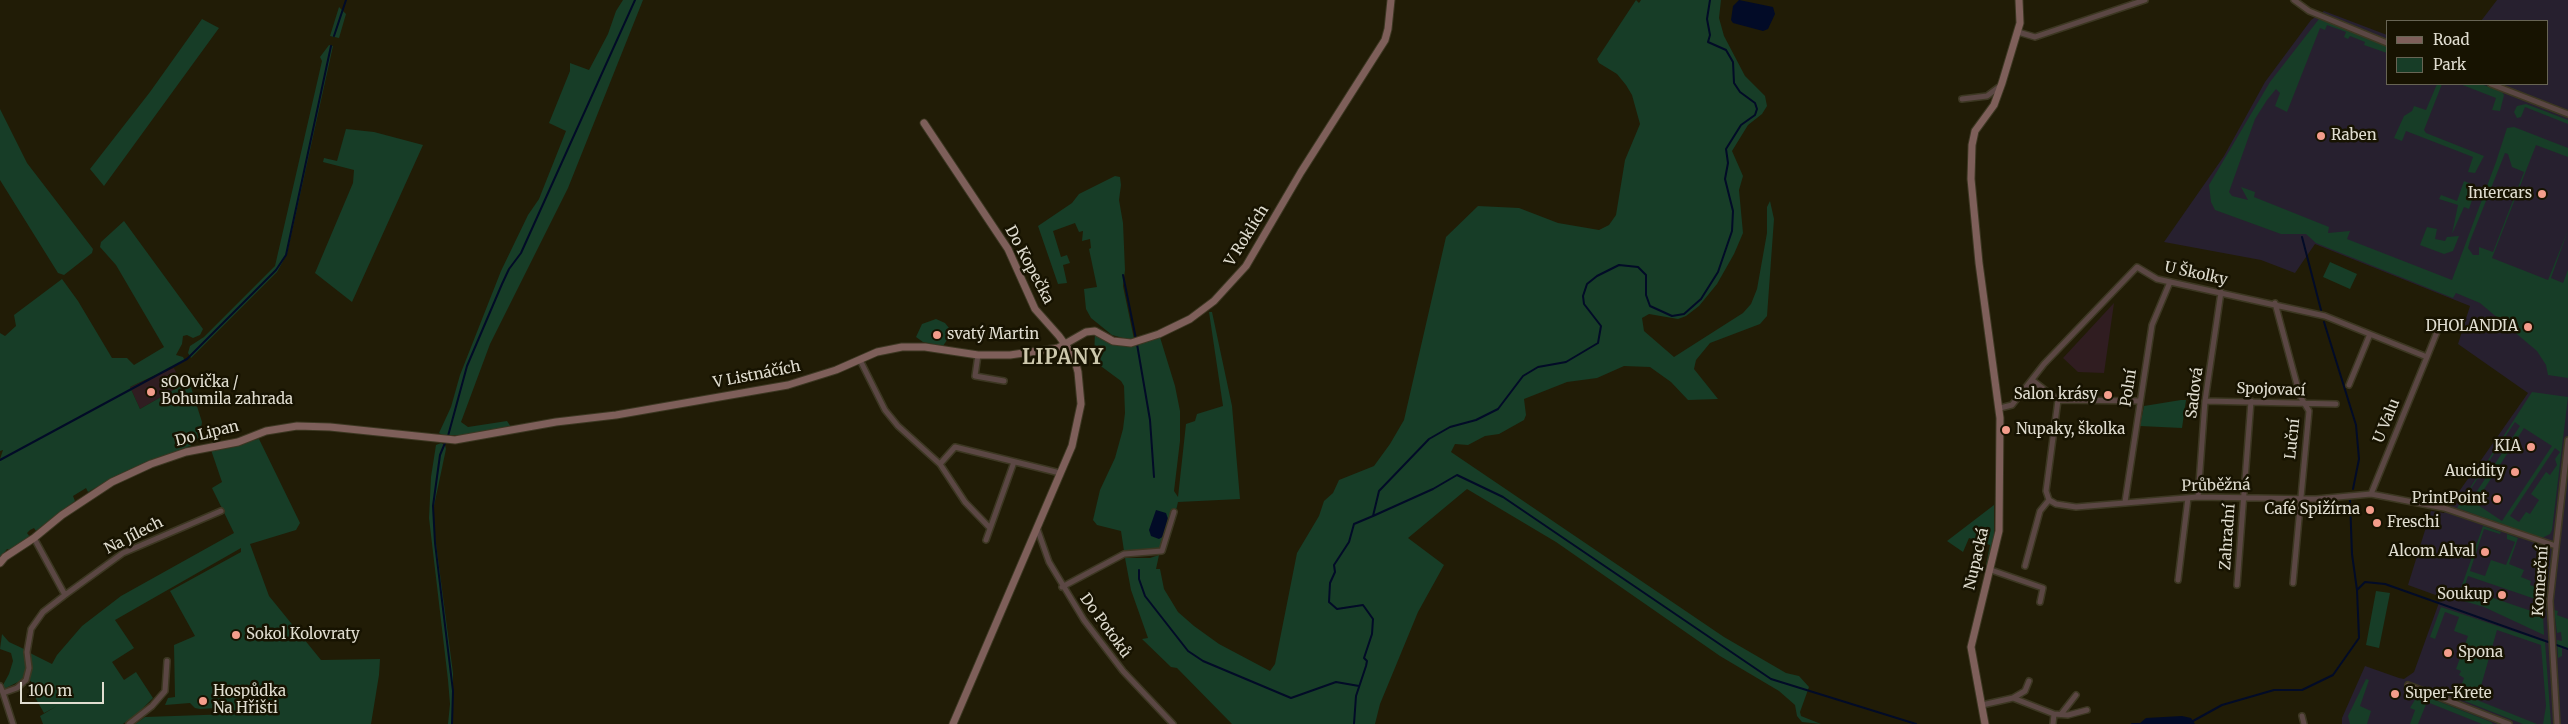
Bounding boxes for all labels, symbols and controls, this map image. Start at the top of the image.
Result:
legend [2386,20,2548,85]
text: Road [2433,30,2469,49]
text: Park [2433,55,2466,74]
place label: Raben [2331,127,2377,145]
marker: Raben [2315,130,2327,142]
place label: Intercars [2468,185,2532,203]
marker: Intercars [2536,188,2548,200]
street label: V Roklích [1221,202,1273,270]
street label: Do Kopečka [1001,223,1057,307]
street label: U Školky [2163,259,2229,289]
place label: DHOLANDIA [2426,318,2518,336]
marker: DHOLANDIA [2522,321,2534,333]
place label: svatý Martin [947,326,1039,344]
marker: svatý Martin [931,329,943,341]
district label: LIPANY [1021,346,1105,370]
street label: V Listnáčích [712,358,802,392]
street label: Sadová [2183,366,2207,420]
street label: Polní [2117,368,2141,408]
place label: sOOvička / Bohumila zahrada [161,374,293,409]
street label: Spojovací [2236,380,2306,400]
marker: sOOvička / Bohumila zahrada [145,386,157,398]
place label: Salon krásy [2014,386,2098,404]
marker: Salon krásy [2102,389,2114,401]
street label: U Valu [2370,396,2404,446]
street label: Do Lipan [173,417,241,451]
street label: Luční [2282,418,2304,460]
place label: Nupaky, školka [2016,421,2125,439]
marker: Nupaky, školka [2000,424,2012,436]
place label: KIA [2494,438,2521,456]
marker: KIA [2525,441,2537,453]
place label: Aucidity [2445,463,2505,481]
marker: Aucidity [2509,466,2521,478]
street label: Průběžná [2181,476,2251,496]
place label: PrintPoint [2412,490,2487,508]
marker: PrintPoint [2491,493,2503,505]
place label: Café Spižírna [2265,501,2360,519]
street label: Zahradní [2217,503,2239,571]
marker: Café Spižírna [2364,504,2376,516]
street label: Na Jílech [102,514,166,558]
place label: Freschi [2387,514,2440,532]
marker: Freschi [2371,517,2383,529]
street label: Nupacká [1961,526,1993,592]
place label: Alcom Alval [2388,543,2475,561]
street label: Komerční [2530,545,2552,617]
marker: Alcom Alval [2479,546,2491,558]
place label: Soukup [2437,586,2492,604]
marker: Soukup [2496,589,2508,601]
street label: Do Potoků [1076,590,1134,662]
place label: Sokol Kolovraty [246,626,360,644]
marker: Sokol Kolovraty [230,629,242,641]
place label: Spona [2458,644,2503,662]
marker: Spona [2442,647,2454,659]
scale bar [22,672,106,704]
text: 100 m [28,681,72,700]
place label: Hospůdka Na Hřišti [213,683,286,718]
place label: Super-Krete [2405,685,2492,703]
marker: Super-Krete [2389,688,2401,700]
marker: Hospůdka Na Hřišti [197,695,209,707]

